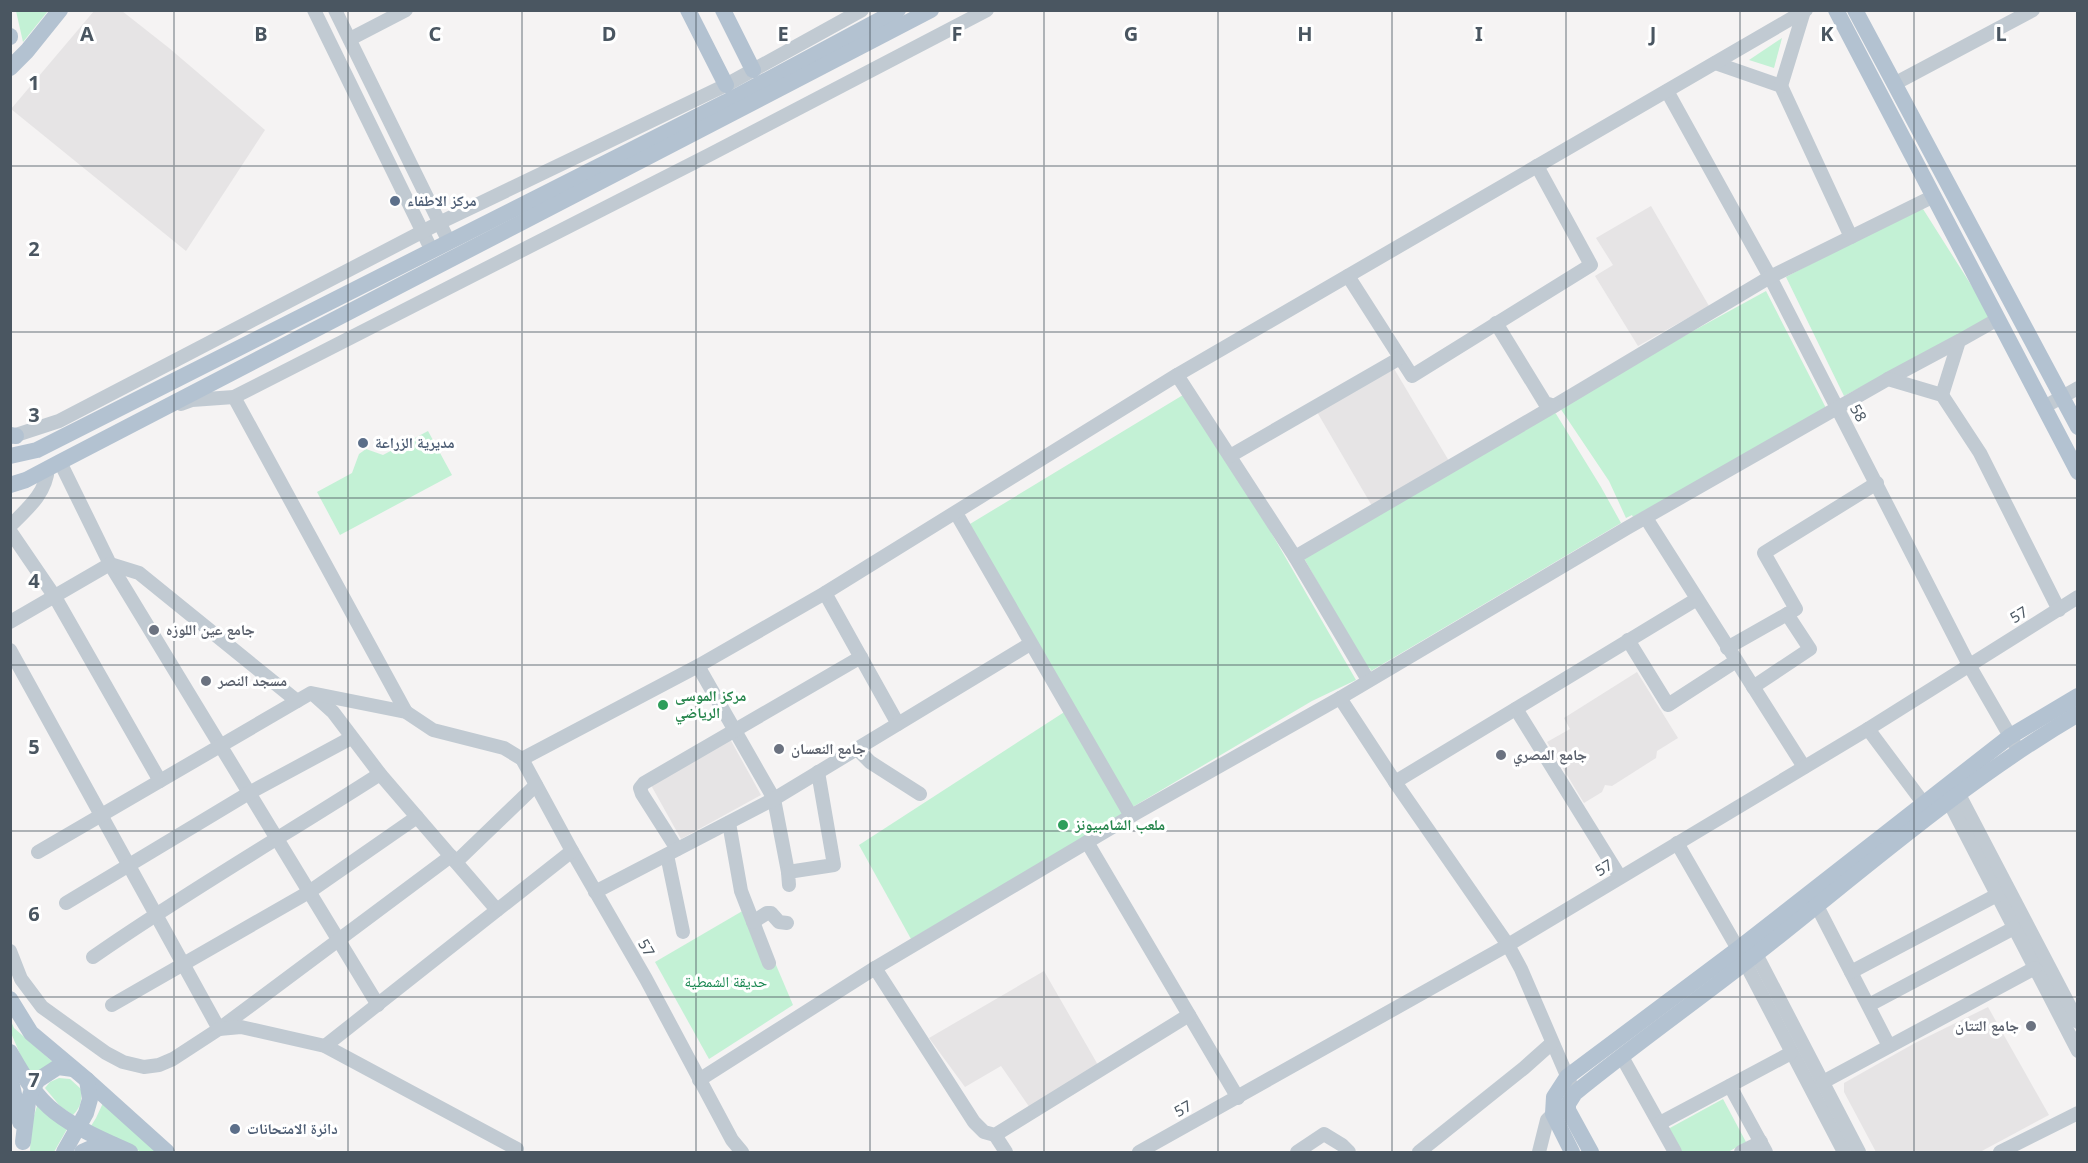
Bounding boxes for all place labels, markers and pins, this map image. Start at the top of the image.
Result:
place label: مركز الاطفاء [407,190,477,210]
marker: مركز الاطفاء [388,194,402,208]
place label: مديرية الزراعة [375,432,455,452]
marker: مديرية الزراعة [356,436,370,450]
place label: جامع عين اللوزه [166,619,255,640]
marker: جامع عين اللوزه [147,623,161,637]
place label: مسجد النصر [217,670,287,690]
marker: مسجد النصر [199,674,213,688]
place label: مركز الموسى الرياضي [675,685,746,725]
marker: مركز الموسى الرياضي [656,698,670,712]
place label: جامع النعسان [791,738,866,759]
marker: جامع النعسان [772,742,786,756]
place label: جامع المصري [1513,744,1587,767]
marker: جامع المصري [1494,748,1508,762]
place label: ملعب الشامبيونز [1074,814,1165,834]
marker: ملعب الشامبيونز [1056,818,1070,832]
place label: جامع التتان [1955,1015,2019,1036]
marker: جامع التتان [2024,1019,2038,1033]
place label: دائرة الامتحانات [247,1118,338,1138]
marker: دائرة الامتحانات [228,1122,242,1136]

